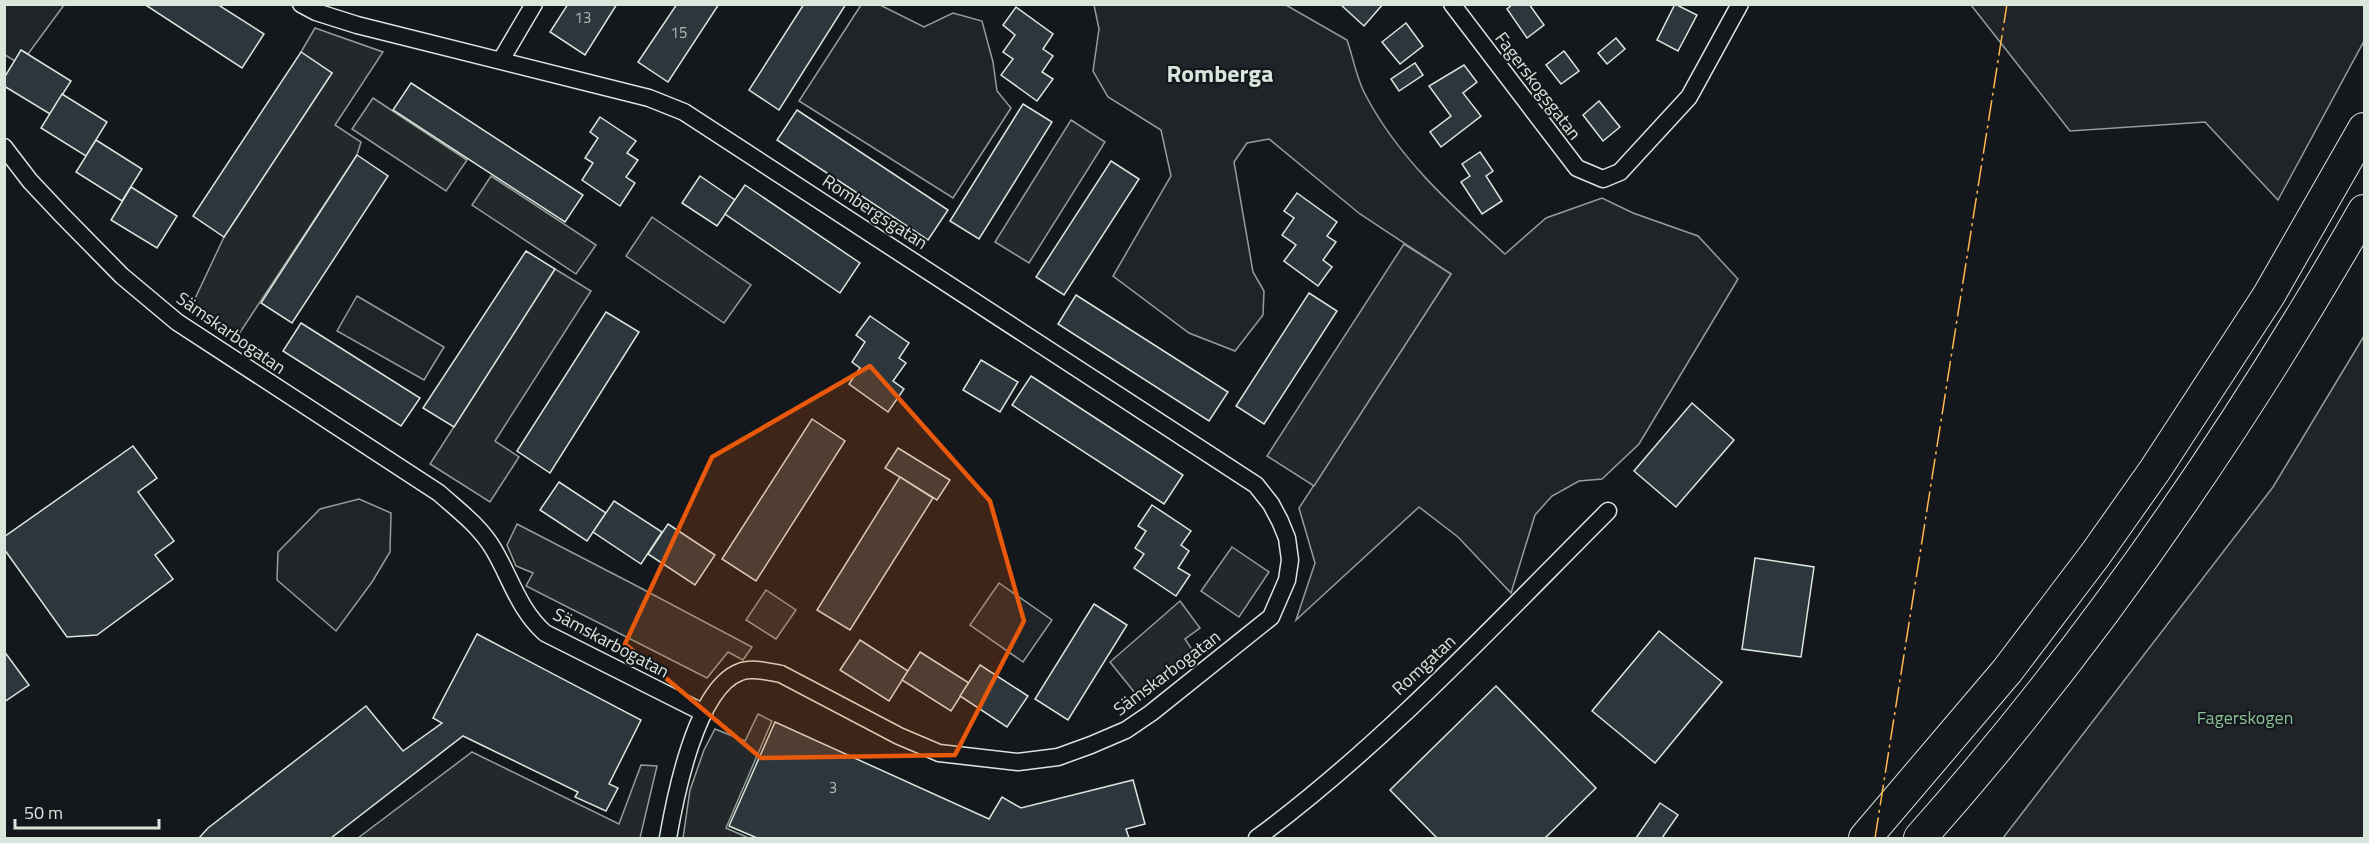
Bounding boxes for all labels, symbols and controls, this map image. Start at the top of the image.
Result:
house number: 13 [575,6,591,29]
house number: 15 [671,21,687,44]
street label: Fagerskogsgatan [1489,26,1588,146]
district label: Romberga [1167,55,1273,91]
street label: Rombergsgatan [817,167,933,256]
street label: Sämskarbogatan [171,285,292,380]
street label: Sämskarbogatan [548,601,674,685]
street label: Sämskarbogatan [1107,623,1226,722]
street label: Romgatan [1386,628,1462,701]
park label: Fagerskogen [2197,704,2293,731]
house number: 3 [829,776,837,799]
scale bar [15,792,159,830]
text: 50 m [24,799,63,826]

